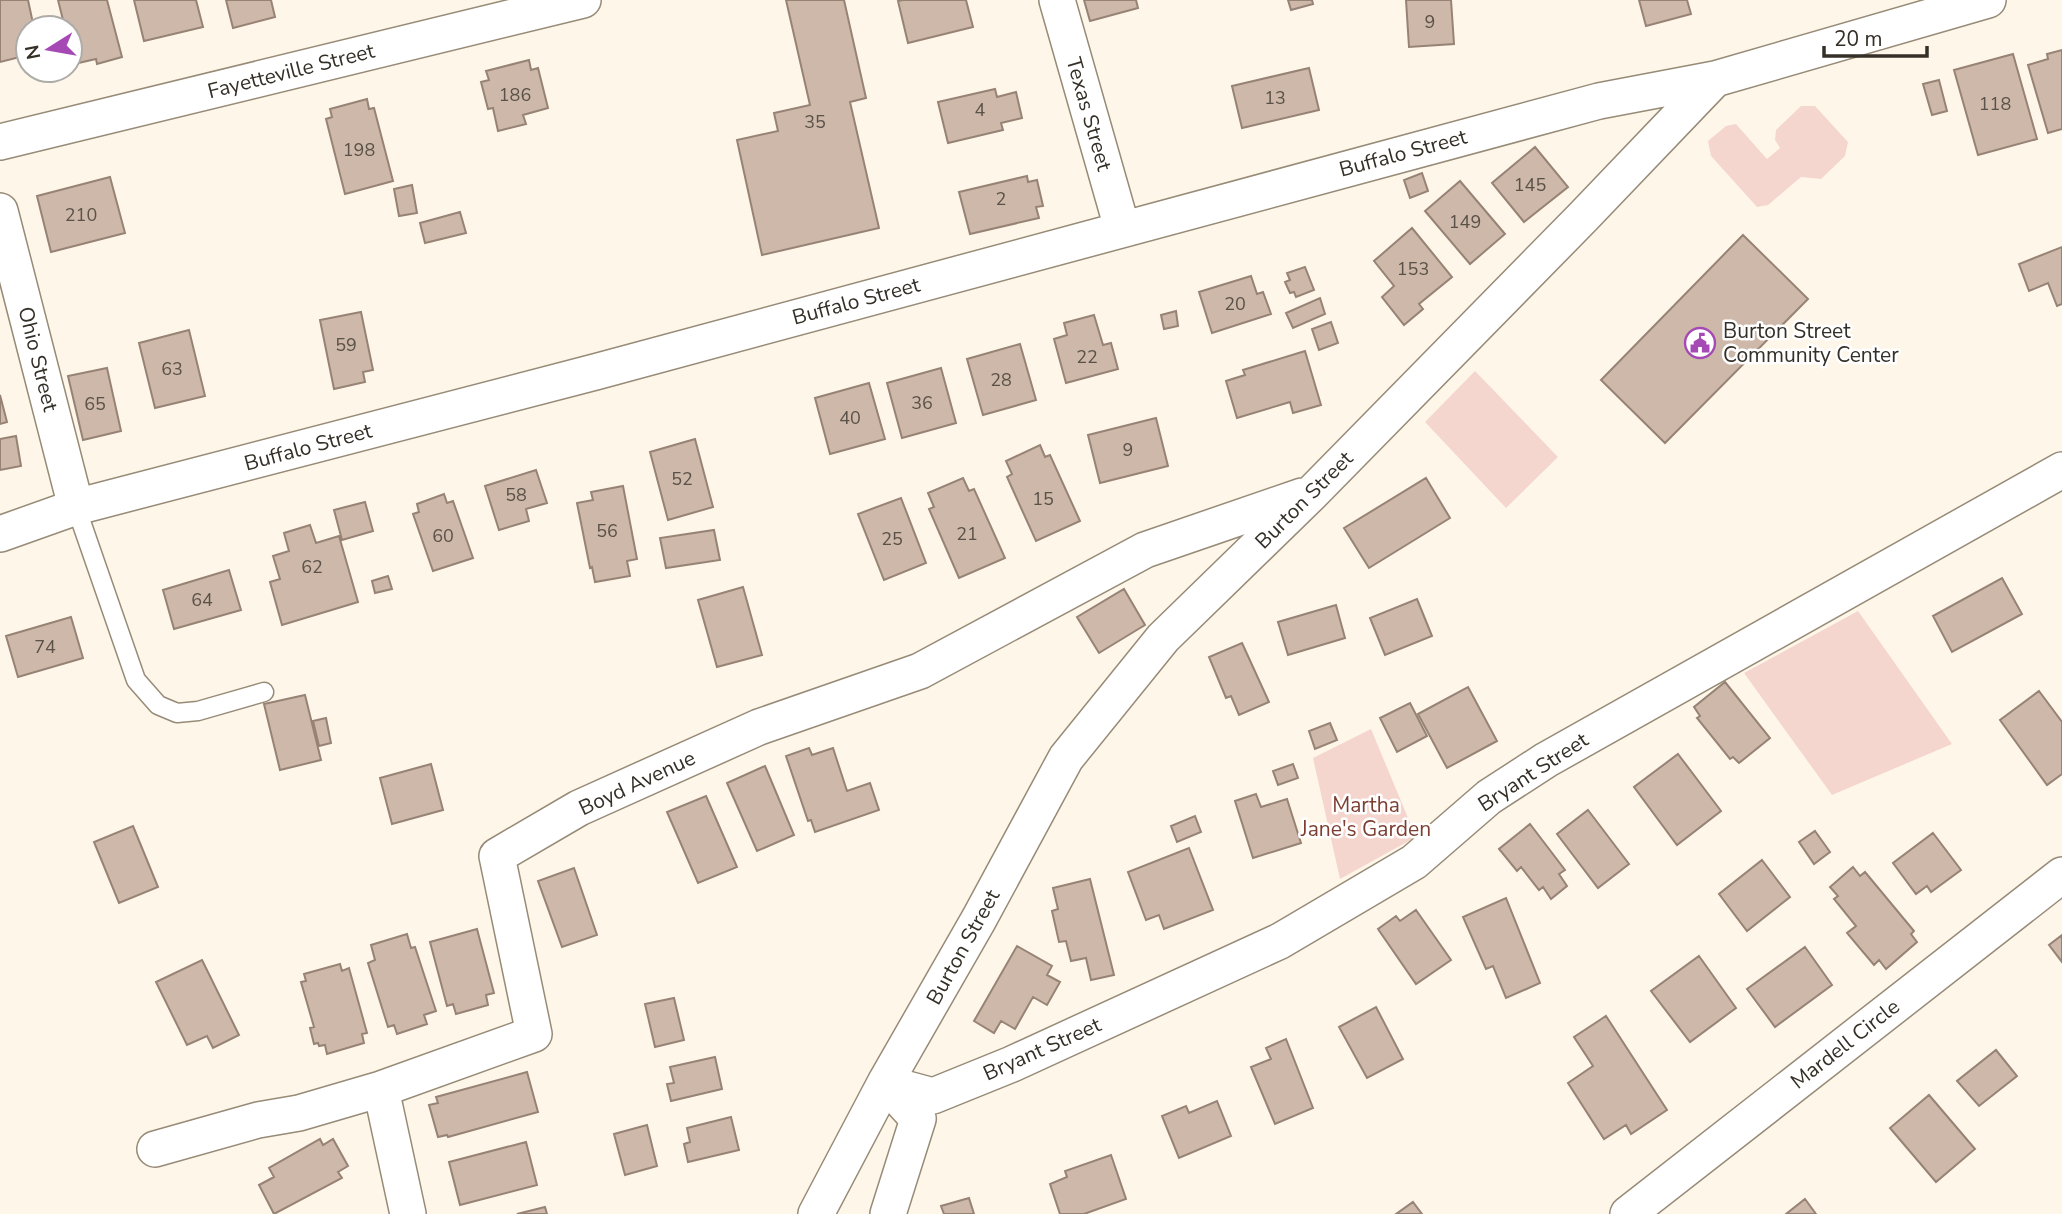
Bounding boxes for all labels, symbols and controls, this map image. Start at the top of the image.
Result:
house number: 9 [1425,10,1435,34]
north arrow [14,14,84,84]
scale bar [1824,14,1927,58]
text: 20 m [1834,25,1883,53]
street label: Fayetteville Street [205,37,378,105]
text: N [19,43,47,62]
street label: Texas Street [1059,54,1119,175]
house number: 186 [499,83,531,107]
house number: 13 [1264,86,1286,110]
house number: 118 [1979,92,2011,116]
house number: 4 [975,98,986,122]
house number: 35 [804,110,826,134]
street label: Buffalo Street [1336,122,1471,183]
house number: 198 [343,138,375,162]
house number: 145 [1514,173,1546,197]
house number: 2 [996,187,1006,211]
house number: 210 [65,203,97,227]
house number: 149 [1449,210,1481,234]
house number: 153 [1397,257,1429,281]
street label: Buffalo Street [789,270,924,331]
house number: 20 [1224,292,1246,316]
street label: Ohio Street [11,304,65,415]
place label: Burton Street Community Center [1723,317,1899,369]
public building icon: Burton Street Community Center [1683,326,1717,360]
house number: 59 [335,333,357,357]
house number: 22 [1076,345,1098,369]
house number: 63 [161,357,183,381]
house number: 28 [990,368,1012,392]
house number: 36 [911,391,933,415]
house number: 65 [84,392,106,416]
house number: 40 [839,406,861,430]
street label: Buffalo Street [241,416,376,477]
house number: 9 [1123,438,1133,462]
street label: Burton Street [1249,445,1359,555]
house number: 52 [671,467,693,491]
house number: 58 [505,483,527,507]
house number: 15 [1032,487,1054,511]
house number: 56 [596,519,618,543]
house number: 21 [956,522,978,546]
house number: 60 [432,524,454,548]
house number: 25 [881,527,903,551]
house number: 62 [301,555,323,579]
house number: 64 [191,588,213,612]
house number: 74 [34,635,56,659]
street label: Bryant Street [1473,726,1594,818]
street label: Boyd Avenue [574,744,700,822]
park label: Martha Jane's Garden [1300,791,1431,843]
street label: Burton Street [920,884,1006,1010]
street label: Mardell Circle [1785,993,1905,1095]
street label: Bryant Street [979,1010,1106,1087]

